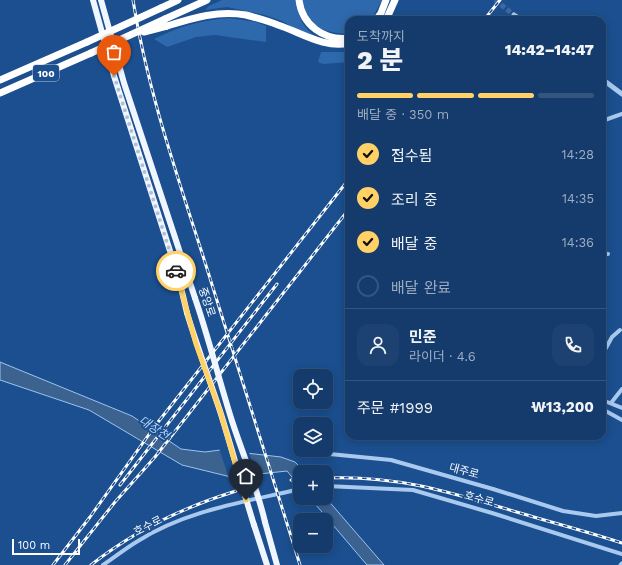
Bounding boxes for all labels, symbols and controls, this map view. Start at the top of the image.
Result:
text: 도착까지 [357,29,405,44]
pin [97,35,131,76]
icon: bag [103,41,125,63]
text: 14:42–14:47 [505,41,594,59]
text: 2 분 [357,45,404,75]
road number: 100 [33,65,59,81]
text: 배달 중 · 350 m [357,107,449,122]
icon: check [357,143,379,165]
text: 접수됨 [391,147,432,165]
text: 14:28 [562,147,594,162]
icon: check [357,187,379,209]
text: 조리 중 [391,191,438,209]
text: 14:35 [562,191,594,206]
icon: check [357,231,379,253]
text: 배달 중 [391,235,438,253]
text: 14:36 [562,235,594,250]
courier [156,251,196,291]
icon: car [165,260,187,282]
text: 배달 완료 [391,279,451,297]
street label: 중앙로 [196,286,218,318]
button: person [357,324,399,366]
button: phone [552,324,594,366]
text: 민준 [409,328,437,346]
text: 라이더 · 4.6 [409,349,476,364]
map controls [293,369,333,553]
button: locate [293,369,333,409]
text: ₩13,200 [531,398,594,416]
text: 주문 #1999 [357,399,433,417]
water label: 대장천 [136,413,173,444]
button: layers [293,417,333,457]
pin [229,459,263,500]
street label: 대주로 [448,461,480,481]
icon: home [235,465,257,487]
button: + [293,465,333,505]
street label: 호수로 [463,489,495,509]
street label: 호수로 [132,513,164,539]
button: − [293,513,333,553]
scale bar [12,537,80,556]
text: 100 m [18,539,50,552]

